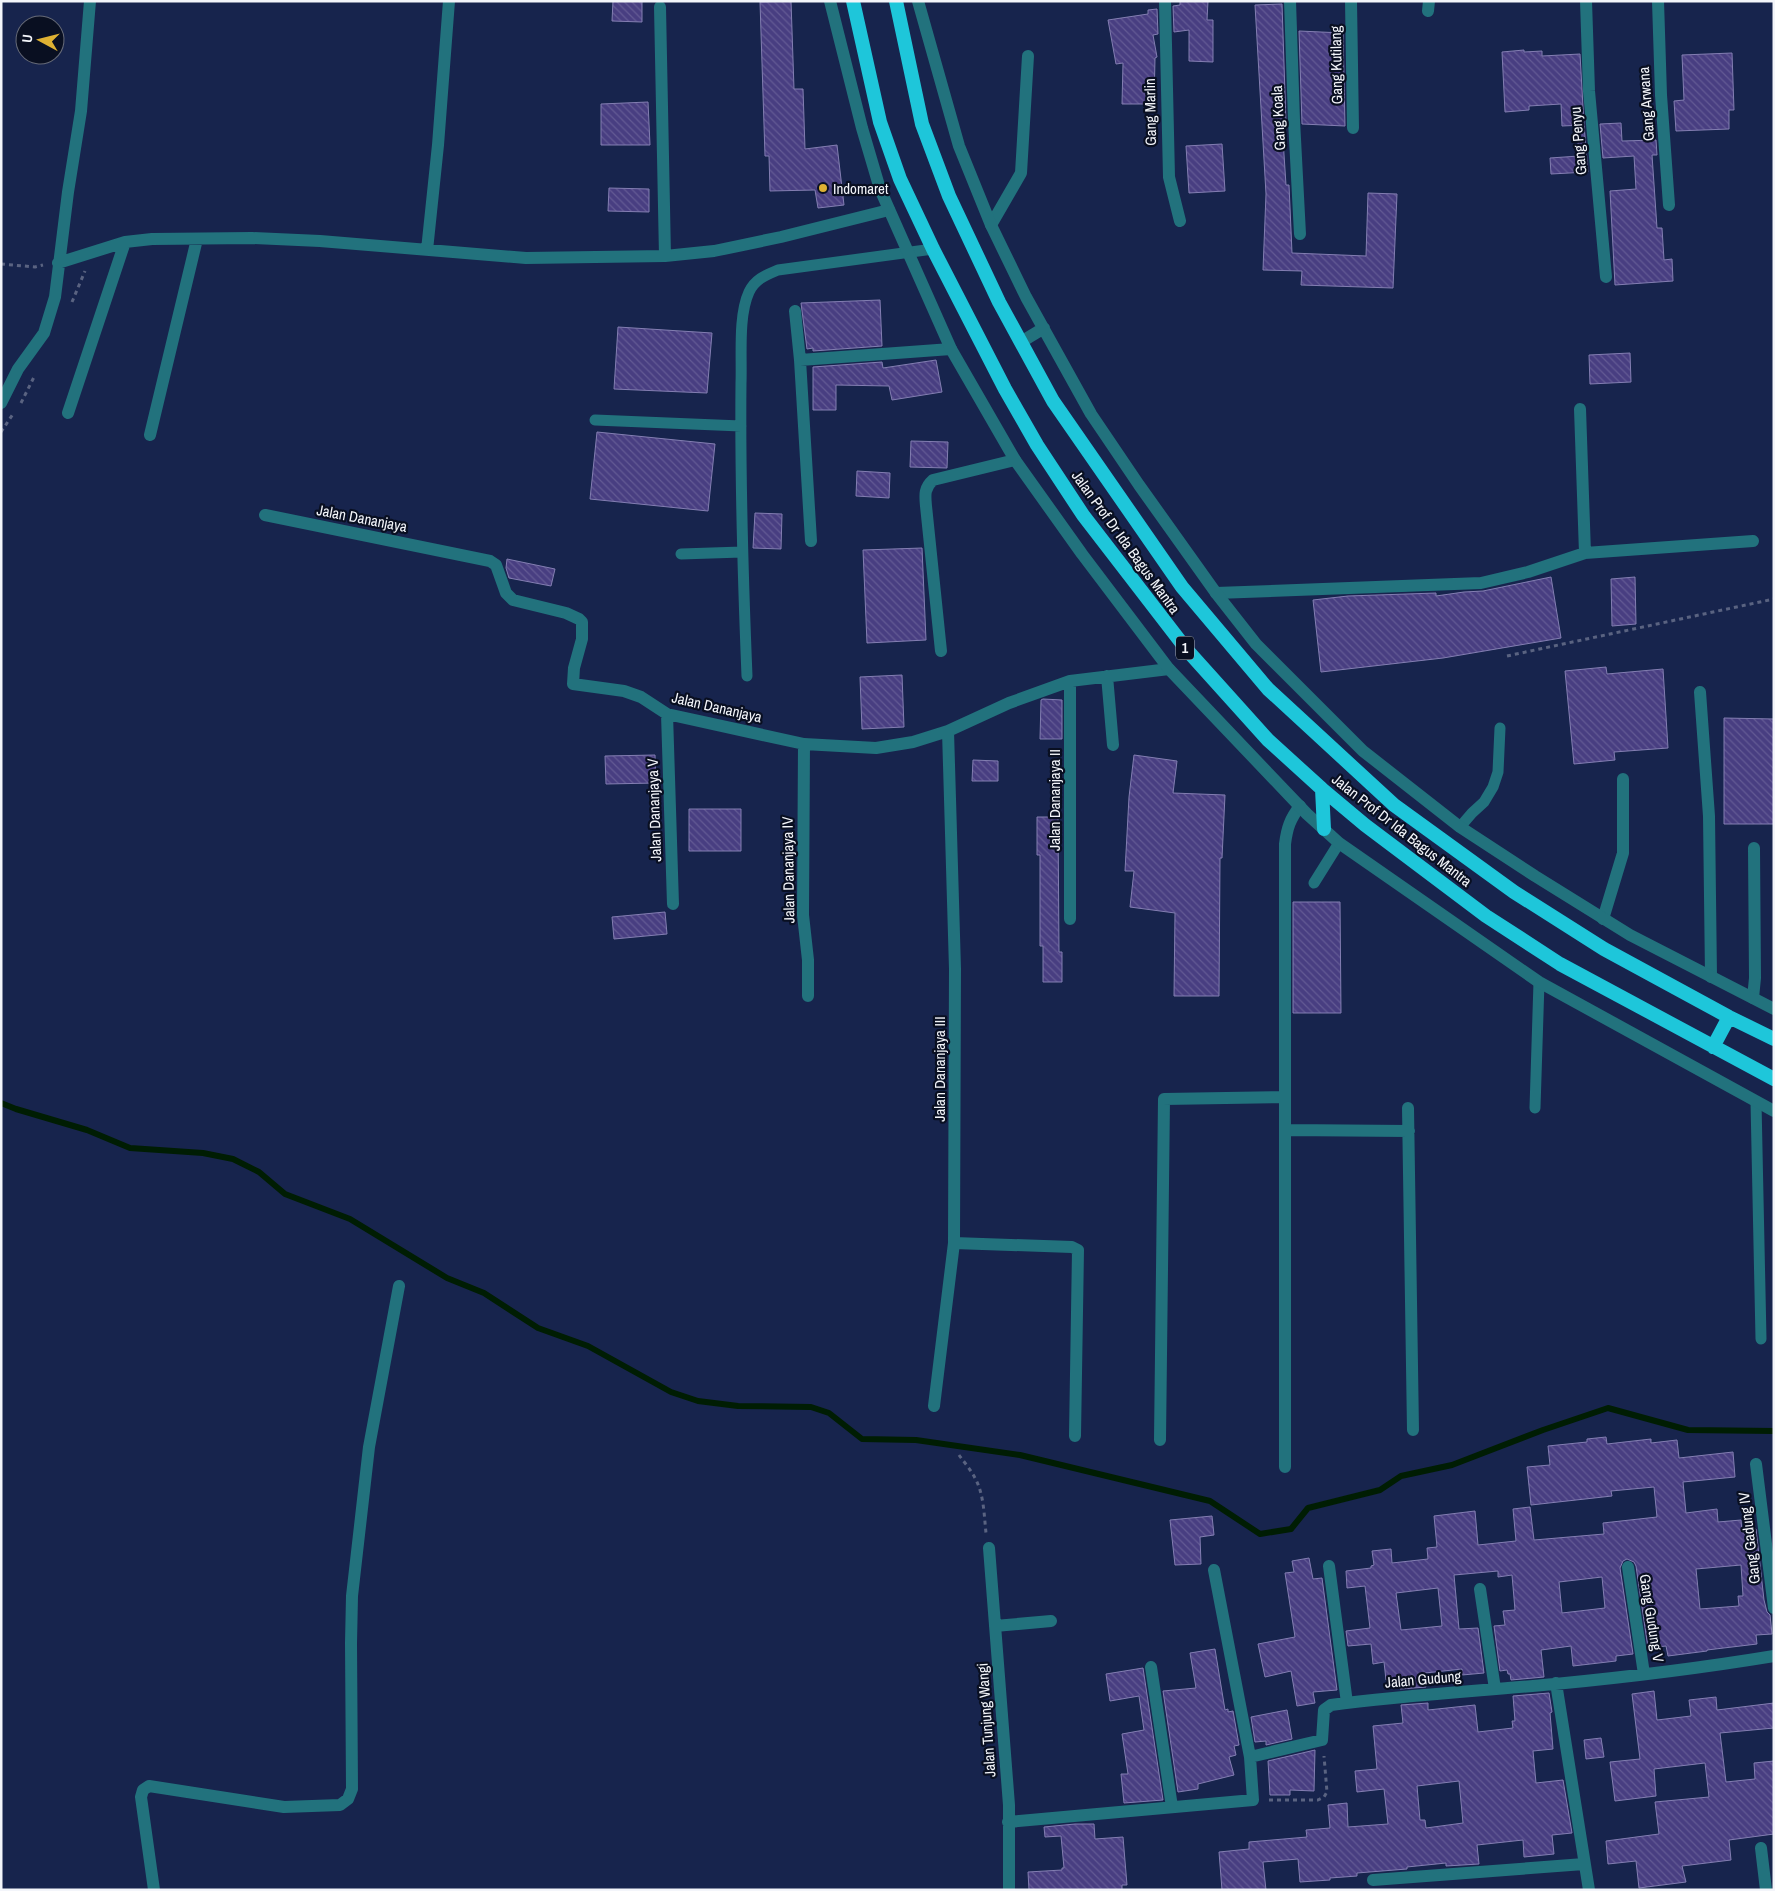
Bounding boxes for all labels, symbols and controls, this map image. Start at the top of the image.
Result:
north arrow [15,15,65,65]
street label: Gang Kutilang [1325,25,1347,105]
text: U [18,33,37,44]
street label: Gang Arwana [1633,66,1659,142]
street label: Gang Marlin [1139,78,1161,146]
street label: Gang Koala [1266,85,1290,151]
street label: Gang Penyu [1565,106,1591,176]
place label: Indomaret [833,178,889,199]
marker: Indomaret [817,182,829,194]
street label: Jalan Prof Dr Ida Bagus Mantra [1067,466,1185,618]
street label: Jalan Dananjaya [315,499,409,537]
road number: 1 [1176,636,1194,660]
street label: Jalan Dananjaya [670,686,764,728]
street label: Jalan Dananjaya II [1044,749,1065,851]
street label: Jalan Dananjaya V [642,757,666,862]
street label: Jalan Prof Dr Ida Bagus Mantra [1328,769,1476,891]
street label: Jalan Dananjaya IV [777,816,799,924]
street label: Jalan Dananjaya III [929,1016,950,1122]
street label: Gang Gadung IV [1733,1490,1765,1585]
street label: Gang Gudung V [1635,1572,1669,1664]
street label: Jalan Tunjung Wangi [972,1662,1000,1778]
street label: Jalan Gudung [1384,1665,1462,1693]

